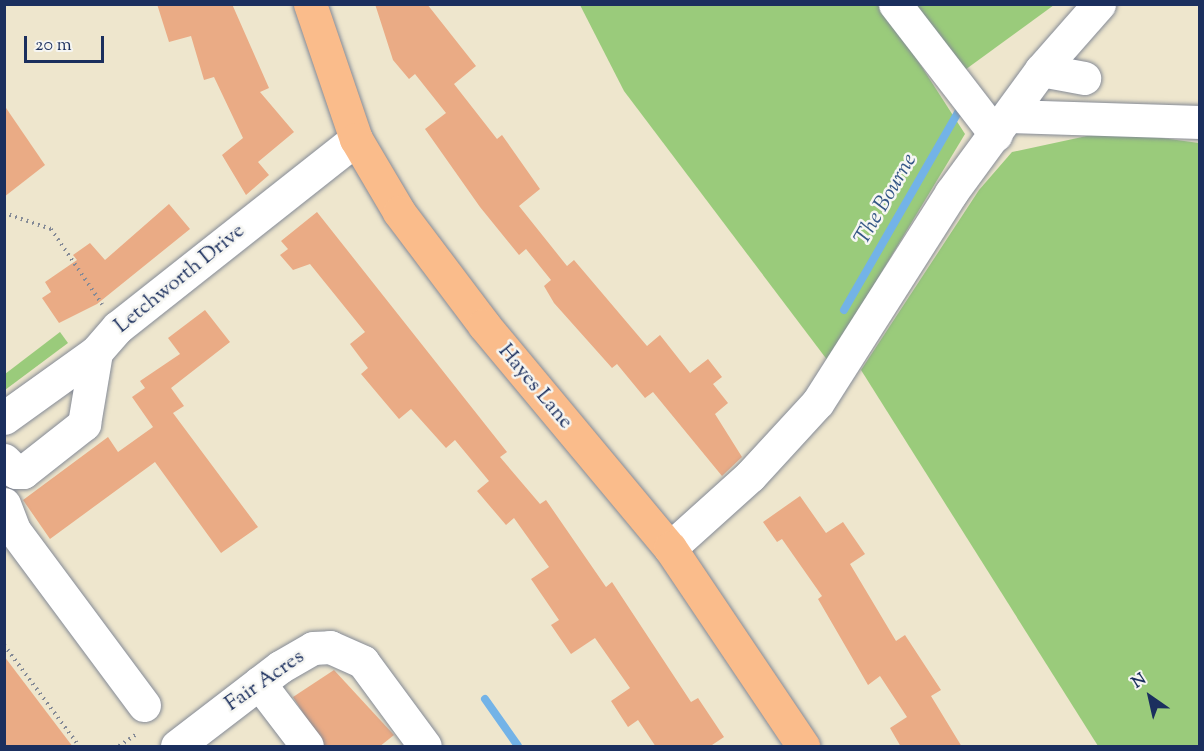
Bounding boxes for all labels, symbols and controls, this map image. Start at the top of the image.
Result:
scale bar [27,24,106,62]
text: 20 m [35,33,72,59]
water label: The Bourne [850,149,924,251]
street label: Letchworth Drive [110,219,250,339]
street label: Hayes Lane [492,339,578,435]
street label: Fair Acres [221,645,309,717]
north arrow [1120,667,1180,727]
text: N [1128,669,1151,695]

